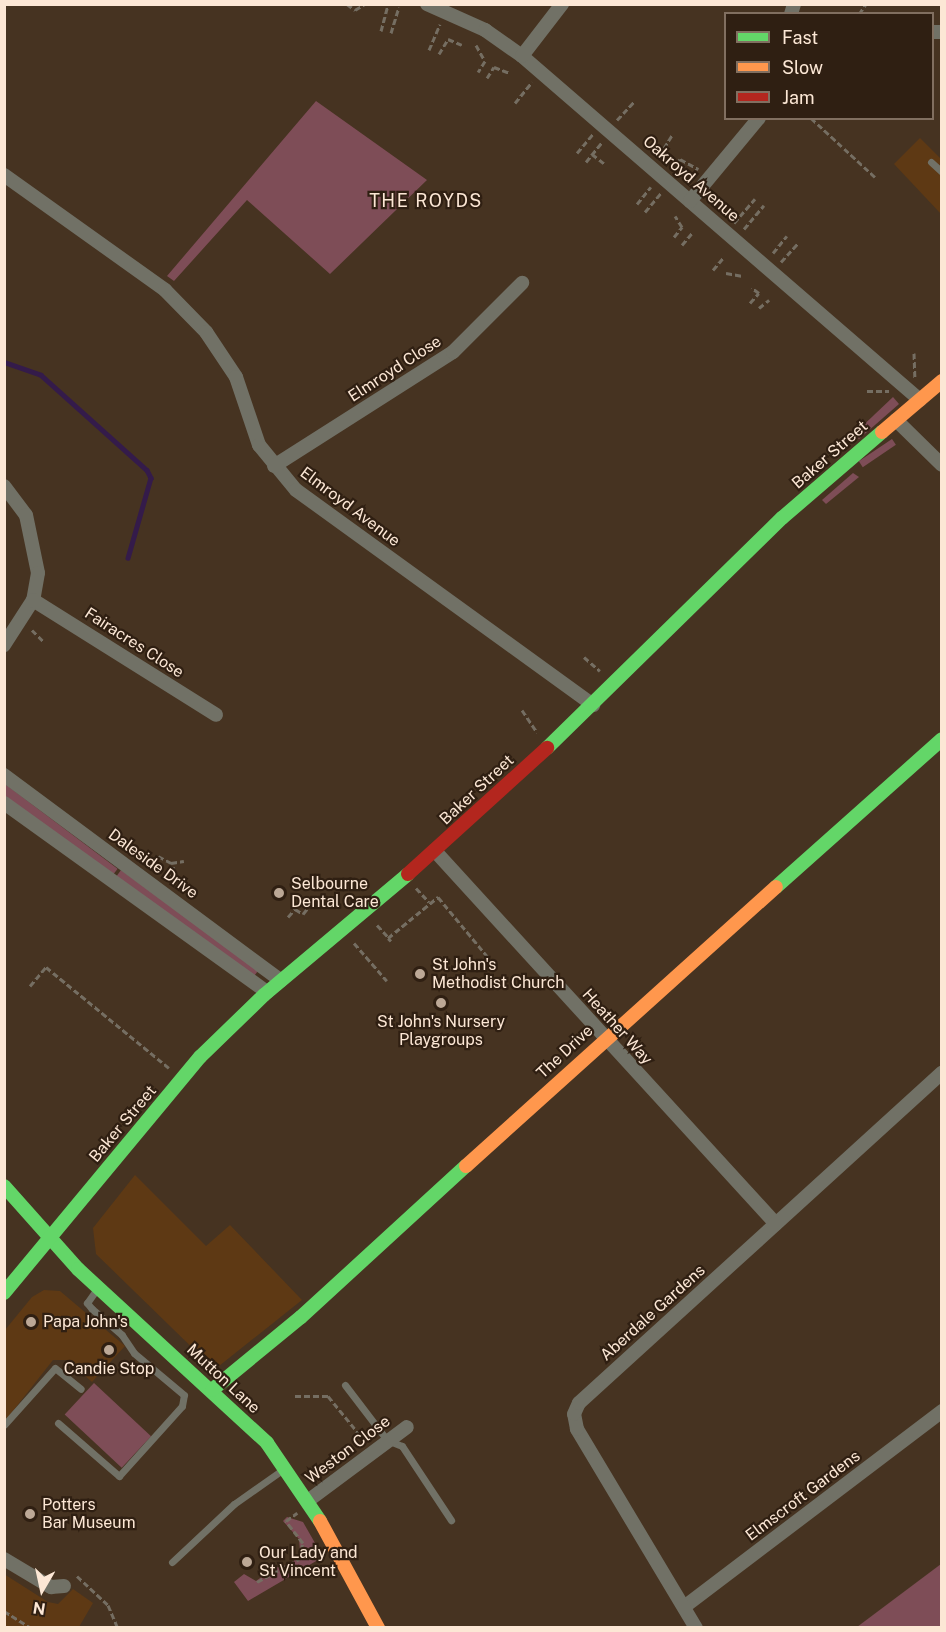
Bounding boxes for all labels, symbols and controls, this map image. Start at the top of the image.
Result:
legend [724,12,934,120]
text: Fast [782,27,818,48]
text: Slow [782,57,823,78]
text: Jam [782,87,815,108]
street label: Oakroyd Avenue [639,132,743,226]
district label: THE ROYDS [369,190,483,212]
street label: Elmroyd Close [345,332,445,406]
street label: Baker Street [788,417,872,493]
street label: Elmroyd Avenue [296,463,404,551]
street label: Fairacres Close [81,604,187,682]
street label: Baker Street [436,751,518,829]
street label: Daleside Drive [104,825,202,903]
place label: Selbourne Dental Care [291,874,379,912]
marker: Selbourne Dental Care [272,886,286,900]
place label: St John's Methodist Church [432,955,564,993]
marker: St John's Methodist Church [413,967,427,981]
street label: Heather Way [578,985,656,1069]
marker: St John's Nursery Playgroups [434,996,448,1010]
place label: St John's Nursery Playgroups [377,1012,505,1050]
street label: The Drive [533,1021,597,1083]
street label: Baker Street [85,1082,161,1166]
street label: Aberdale Gardens [597,1261,709,1365]
place label: Papa John's [43,1312,128,1332]
marker: Papa John's [24,1315,38,1329]
street label: Mutton Lane [182,1340,264,1418]
marker: Candie Stop [102,1343,116,1357]
place label: Candie Stop [64,1359,154,1379]
street label: Weston Close [302,1412,394,1488]
street label: Elmscroft Gardens [742,1447,864,1545]
place label: Potters Bar Museum [42,1495,136,1533]
marker: Potters Bar Museum [23,1507,37,1521]
place label: Our Lady and St Vincent [259,1543,358,1581]
marker: Our Lady and St Vincent [240,1555,254,1569]
north arrow [12,1560,72,1620]
text: N [31,1598,47,1619]

